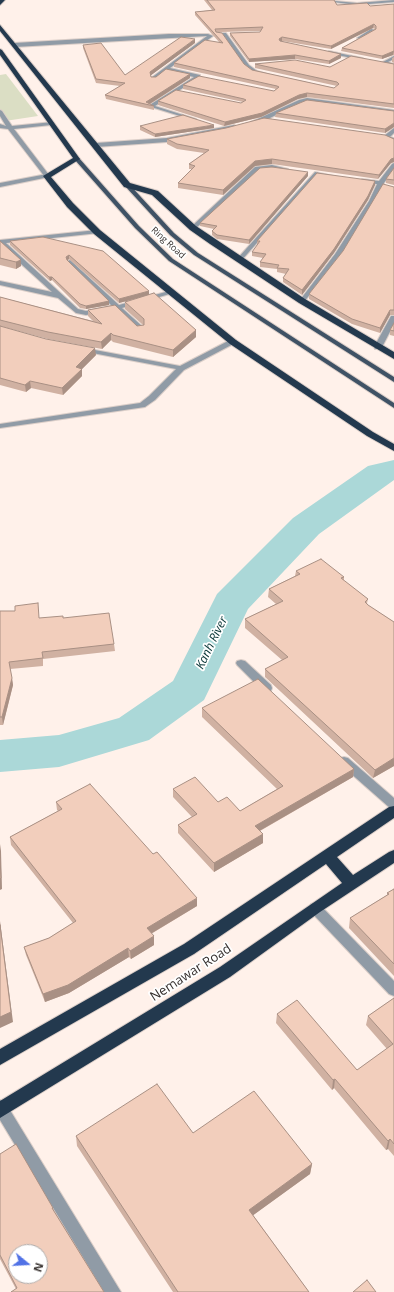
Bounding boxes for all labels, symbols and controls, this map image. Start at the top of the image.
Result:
street label: Ring Road [149,225,187,261]
water label: Kanh River [193,614,231,672]
street label: Nemawar Road [148,941,234,1005]
north arrow [8,1244,48,1284]
text: N [30,1261,47,1274]

